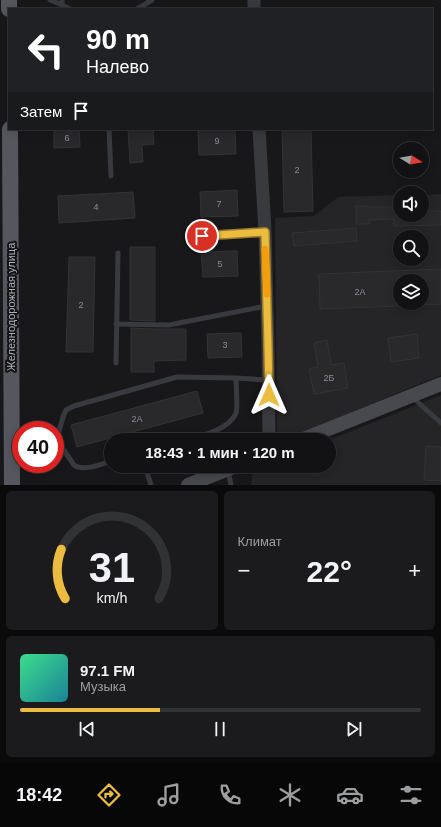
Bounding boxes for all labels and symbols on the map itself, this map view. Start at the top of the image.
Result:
house number: 6 [64,133,70,143]
house number: 9 [214,136,220,146]
north arrow [393,142,429,178]
house number: 2 [294,165,300,175]
house number: 7 [216,199,222,209]
house number: 4 [93,202,99,212]
pin [185,219,219,253]
street label: Железнодорожная улица [5,242,17,371]
house number: 5 [217,259,223,269]
house number: 2А [354,287,366,297]
house number: 2 [78,300,84,310]
house number: 3 [222,340,228,350]
house number: 2Б [324,373,335,383]
position arrow [248,374,290,416]
house number: 2А [131,414,143,424]
speed limit sign: 40 [12,421,64,473]

